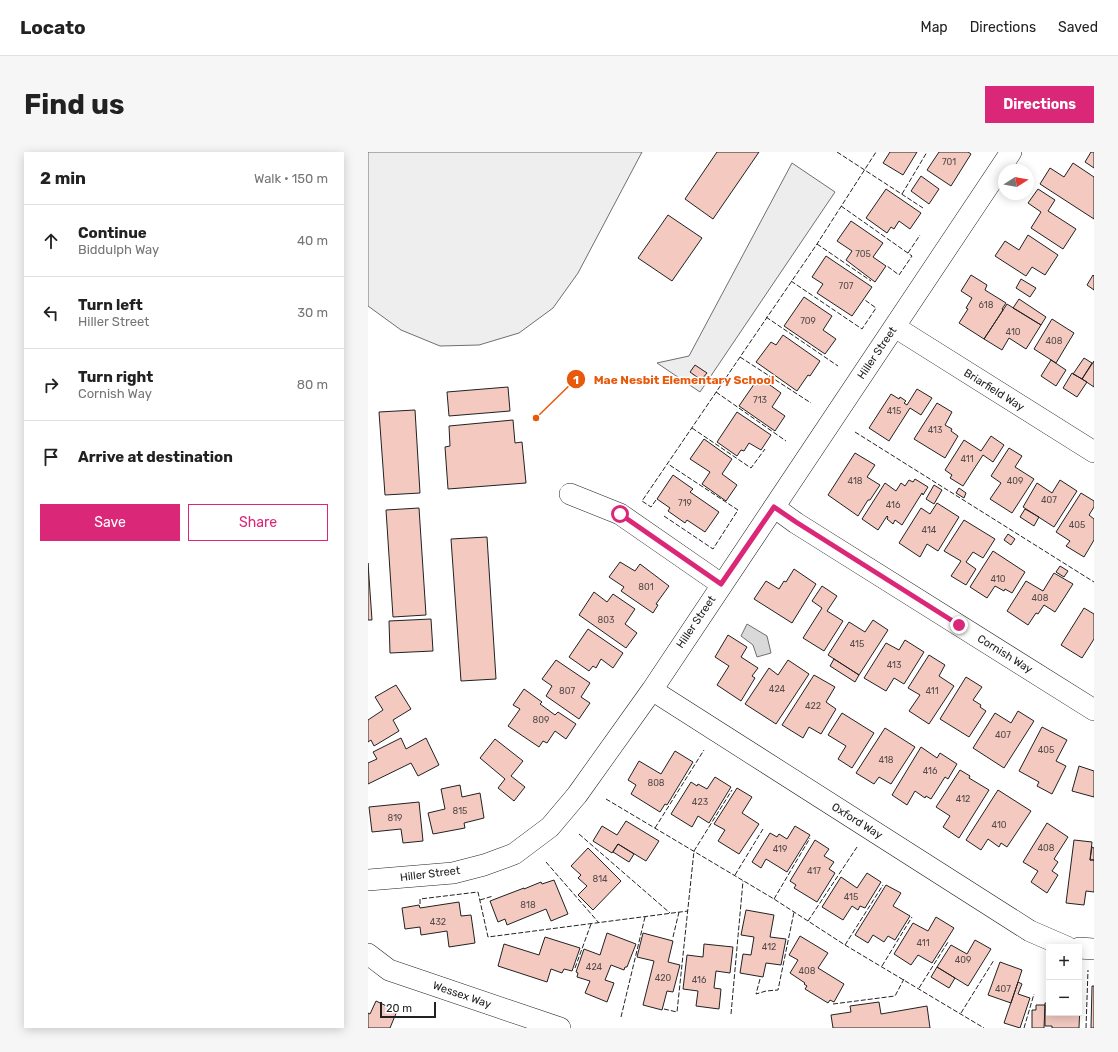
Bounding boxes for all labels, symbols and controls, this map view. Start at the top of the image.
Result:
text: Locato [20,16,86,39]
text: Map [921,19,948,36]
text: Directions [970,19,1036,36]
text: Saved [1058,19,1098,36]
button: Directions [985,86,1094,123]
text: Find us [24,88,124,121]
house number: 701 [942,157,956,167]
north arrow [998,164,1034,200]
text: 2 min [40,168,86,188]
text: Walk · 150 m [254,171,328,186]
text: Continue [78,224,147,242]
icon: ahead [40,230,62,252]
text: 40 m [297,233,328,248]
text: Biddulph Way [78,242,159,257]
house number: 705 [855,249,871,259]
house number: 707 [839,281,854,291]
text: Turn left [78,296,143,314]
house number: 618 [979,300,994,310]
icon: left [40,302,62,324]
text: 30 m [297,305,328,320]
text: Hiller Street [78,314,149,329]
house number: 709 [800,316,816,326]
street label: Hiller Street [855,324,900,382]
house number: 410 [1006,327,1021,337]
house number: 408 [1045,336,1063,346]
street label: Briarfield Way [961,366,1027,414]
callout: Mae Nesbit Elementary School [566,367,783,391]
text: Turn right [78,368,153,386]
text: 1 [573,373,579,387]
text: Mae Nesbit Elementary School [594,373,774,387]
icon: right [40,374,62,396]
text: 80 m [297,377,328,392]
text: Cornish Way [78,386,152,401]
house number: 713 [753,395,767,405]
house number: 415 [887,406,901,416]
house number: 413 [928,425,942,435]
icon: arrive [40,446,62,468]
text: Arrive at destination [78,448,233,466]
house number: 411 [960,454,974,464]
house number: 418 [848,476,863,486]
house number: 409 [1007,476,1023,486]
house number: 407 [1041,495,1057,505]
house number: 719 [678,498,692,508]
house number: 416 [886,500,901,510]
button: Save [40,504,180,541]
button: Share [188,504,328,541]
route start [611,505,629,523]
house number: 405 [1069,520,1085,530]
house number: 414 [922,525,937,535]
house number: 410 [991,574,1006,584]
house number: 801 [638,582,654,592]
street label: Hiller Street [674,593,719,651]
house number: 408 [1031,593,1049,603]
house number: 803 [598,615,614,625]
route end [950,616,968,634]
street label: Cornish Way [975,632,1035,676]
house number: 415 [850,639,864,649]
house number: 413 [887,660,901,670]
house number: 424 [769,684,786,694]
house number: 807 [559,686,575,696]
house number: 411 [925,686,939,696]
house number: 422 [805,701,821,711]
house number: 809 [533,715,549,725]
house number: 407 [995,730,1011,740]
house number: 405 [1038,745,1054,755]
house number: 418 [879,755,894,765]
house number: 416 [923,766,938,776]
house number: 808 [647,778,665,788]
house number: 412 [956,794,970,804]
house number: 423 [692,797,708,807]
street label: Oxford Way [829,800,885,842]
house number: 815 [453,806,467,816]
house number: 819 [388,813,402,823]
house number: 410 [992,820,1007,830]
house number: 408 [1037,843,1055,853]
house number: 419 [773,844,787,854]
street label: Hiller Street [399,864,461,884]
house number: 417 [807,866,821,876]
house number: 814 [592,874,608,884]
house number: 415 [844,892,858,902]
house number: 818 [520,900,536,910]
house number: 432 [430,917,446,927]
house number: 411 [916,938,930,948]
house number: 412 [762,942,776,952]
map controls [1046,944,1082,1016]
button: + [1046,944,1082,980]
house number: 409 [955,955,971,965]
house number: 424 [586,962,603,972]
house number: 408 [798,966,816,976]
house number: 420 [655,973,672,983]
house number: 416 [692,975,707,985]
street label: Wessex Way [431,979,493,1011]
button: − [1046,980,1082,1016]
house number: 407 [995,984,1011,994]
scale bar [380,1000,436,1019]
text: 20 m [386,1002,412,1015]

